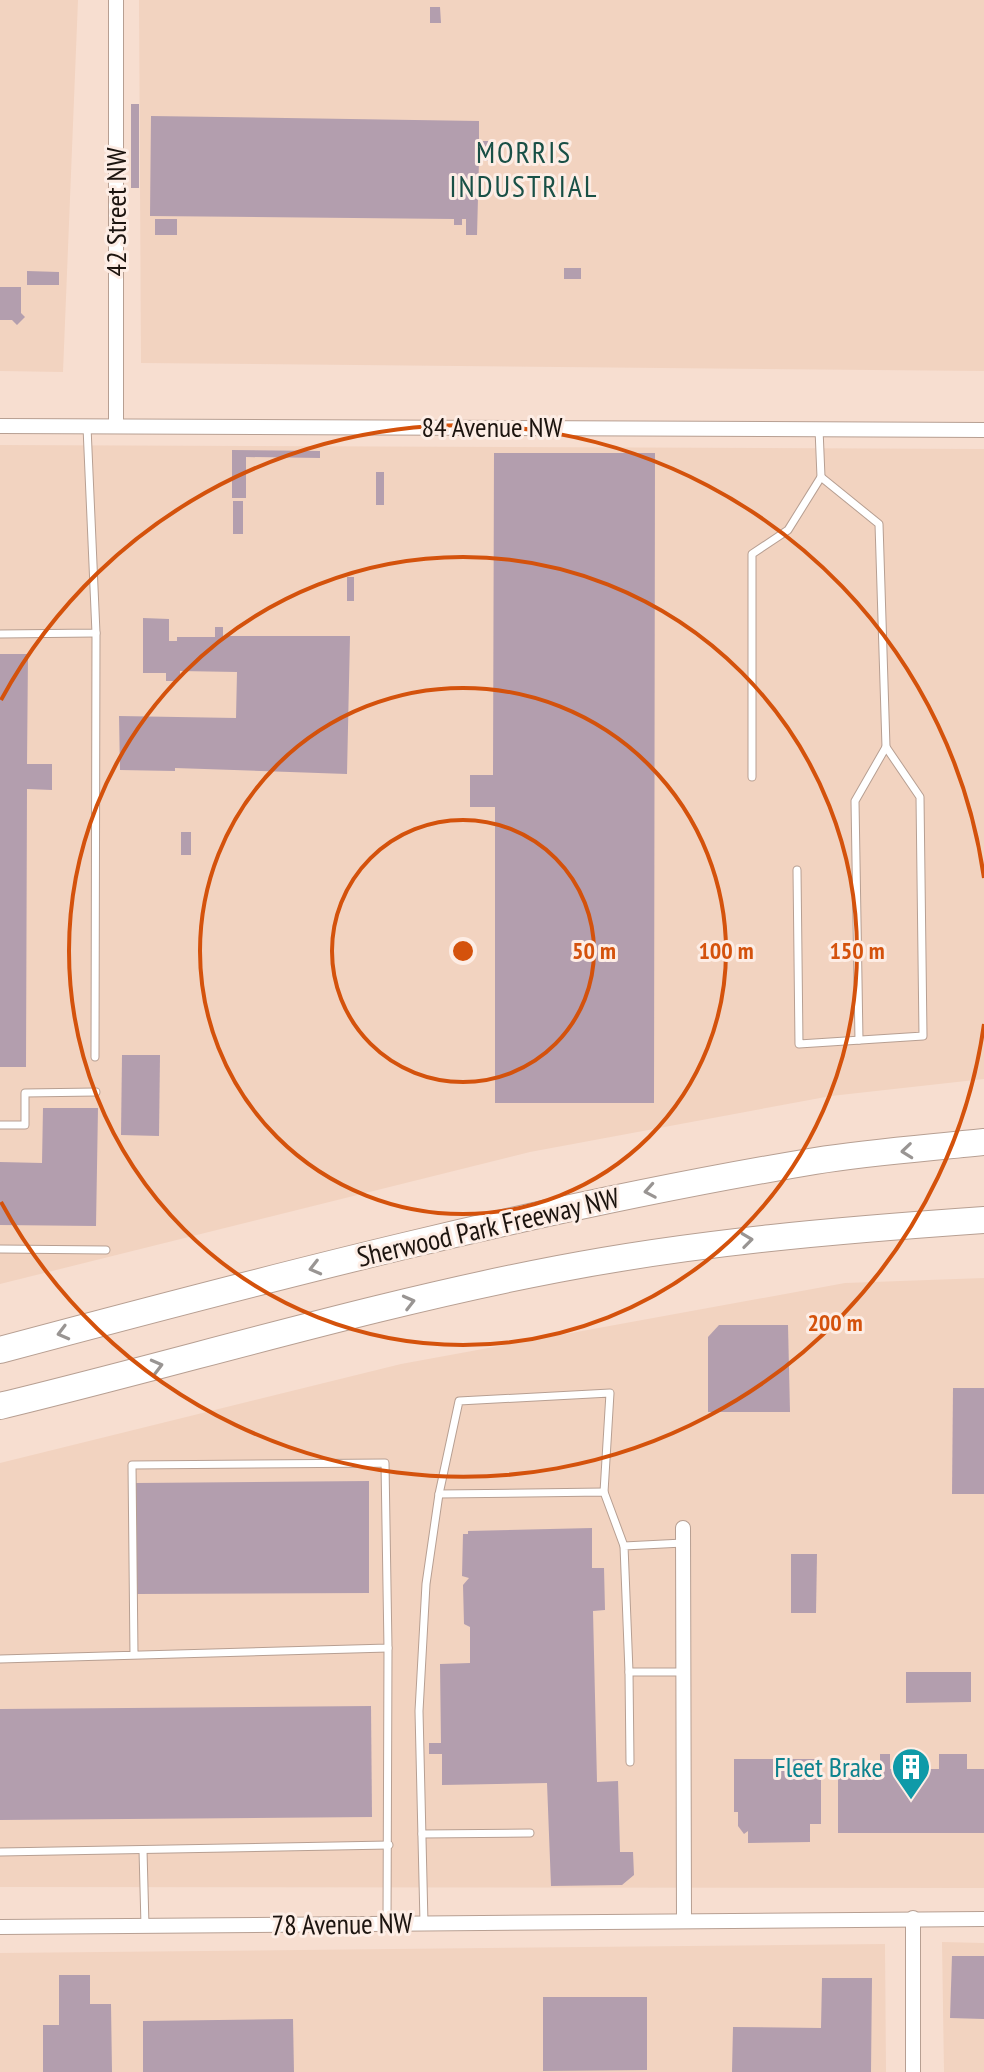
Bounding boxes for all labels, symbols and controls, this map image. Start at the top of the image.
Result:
district label: MORRIS INDUSTRIAL [450,132,598,205]
street label: 42 Street NW [97,147,134,276]
street label: 84 Avenue NW [421,408,563,445]
text: 50 m [572,935,616,966]
text: 100 m [698,935,754,966]
text: 150 m [829,935,885,966]
centre of rings [449,937,477,965]
one-way arrow [900,1142,913,1159]
street label: Sherwood Park Freeway NW [353,1178,623,1275]
one-way arrow [643,1181,656,1198]
one-way arrow [741,1232,754,1249]
one-way arrow [308,1259,322,1276]
one-way arrow [402,1295,415,1312]
text: 200 m [807,1307,863,1338]
one-way arrow [56,1324,70,1340]
one-way arrow [150,1359,163,1376]
building icon: Fleet Brake [890,1746,932,1801]
place label: Fleet Brake [774,1748,883,1785]
street label: 78 Avenue NW [271,1904,413,1943]

